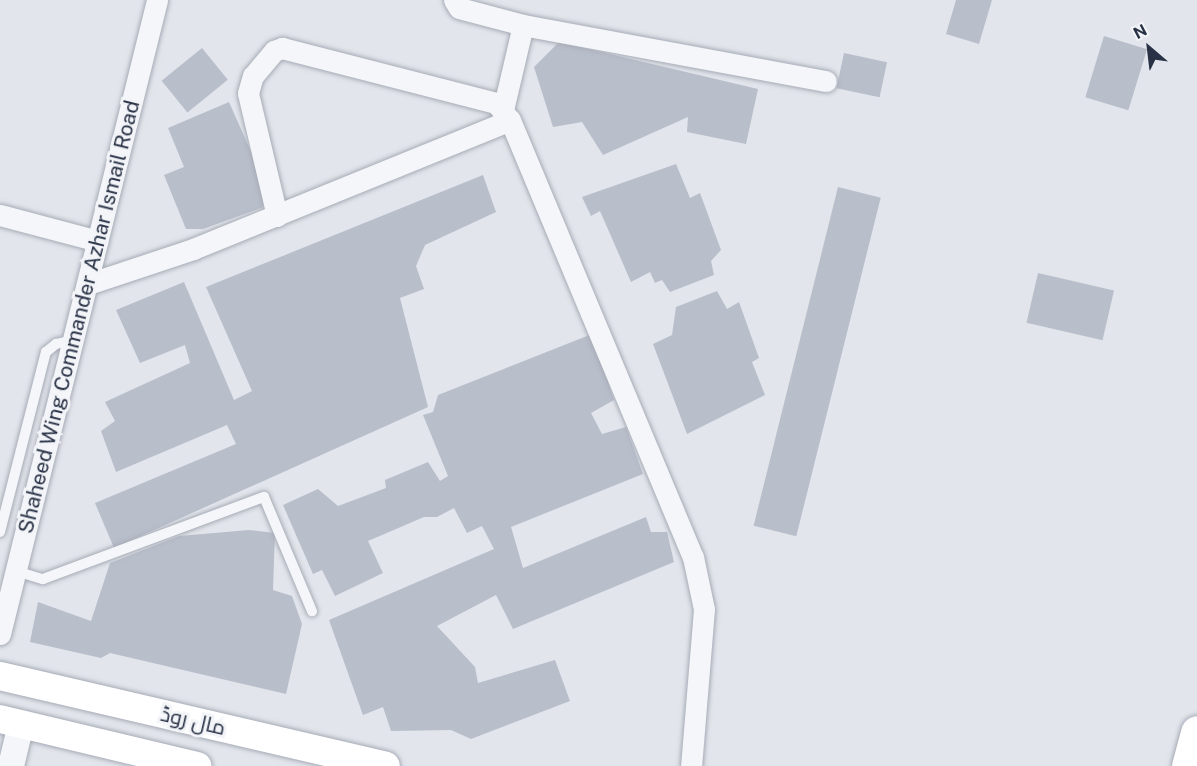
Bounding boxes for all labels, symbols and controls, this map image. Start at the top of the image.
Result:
north arrow [1119,18,1179,78]
text: N [1130,20,1150,43]
street label: Shaheed Wing Commander Azhar Ismail Road [13,98,145,536]
street label: مال روڈ [158,701,228,741]

